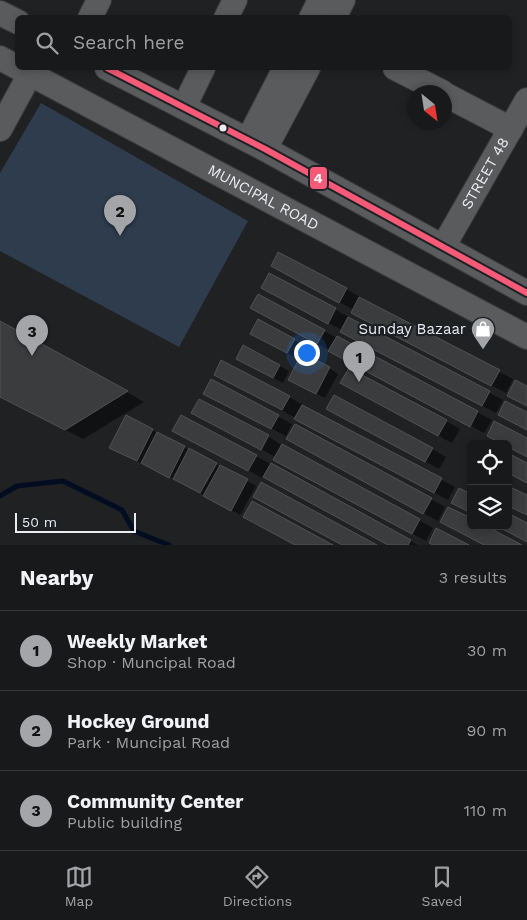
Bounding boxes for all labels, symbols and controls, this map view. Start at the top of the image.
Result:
search box [15,15,512,70]
icon: search [33,29,61,57]
text: Search here [73,31,184,54]
north arrow [407,85,452,130]
unlabelled marker [218,123,228,133]
street label: STREET 48 [458,134,513,212]
street label: MUNCIPAL ROAD [205,161,322,234]
line badge: 4 [309,166,328,190]
text: 4 [313,170,323,186]
pin: 2 [104,195,136,236]
pin: 3 [16,315,48,356]
shop icon: Sunday Bazaar [470,316,496,350]
place label: Sunday Bazaar [359,320,466,338]
your location [294,340,320,366]
pin: 1 [343,341,375,382]
map controls [467,440,512,530]
button: locate [467,440,512,485]
button: layers [467,485,512,530]
scale bar [15,510,136,533]
text: 50 m [22,514,57,530]
text: Nearby [20,565,93,590]
text: 3 results [439,568,507,587]
text: Weekly Market [67,630,207,653]
text: 1 [33,641,39,660]
text: 30 m [467,641,507,660]
text: Shop · Muncipal Road [67,653,236,672]
text: Hockey Ground [67,710,210,733]
text: 2 [31,721,41,740]
text: 90 m [466,721,507,740]
text: Park · Muncipal Road [67,733,230,752]
text: Community Center [67,790,243,813]
text: 3 [31,801,41,820]
text: 110 m [464,801,507,820]
text: Public building [67,813,182,832]
tab: Map [65,863,93,909]
tab: Directions [223,863,292,909]
tab: Saved [422,863,462,909]

